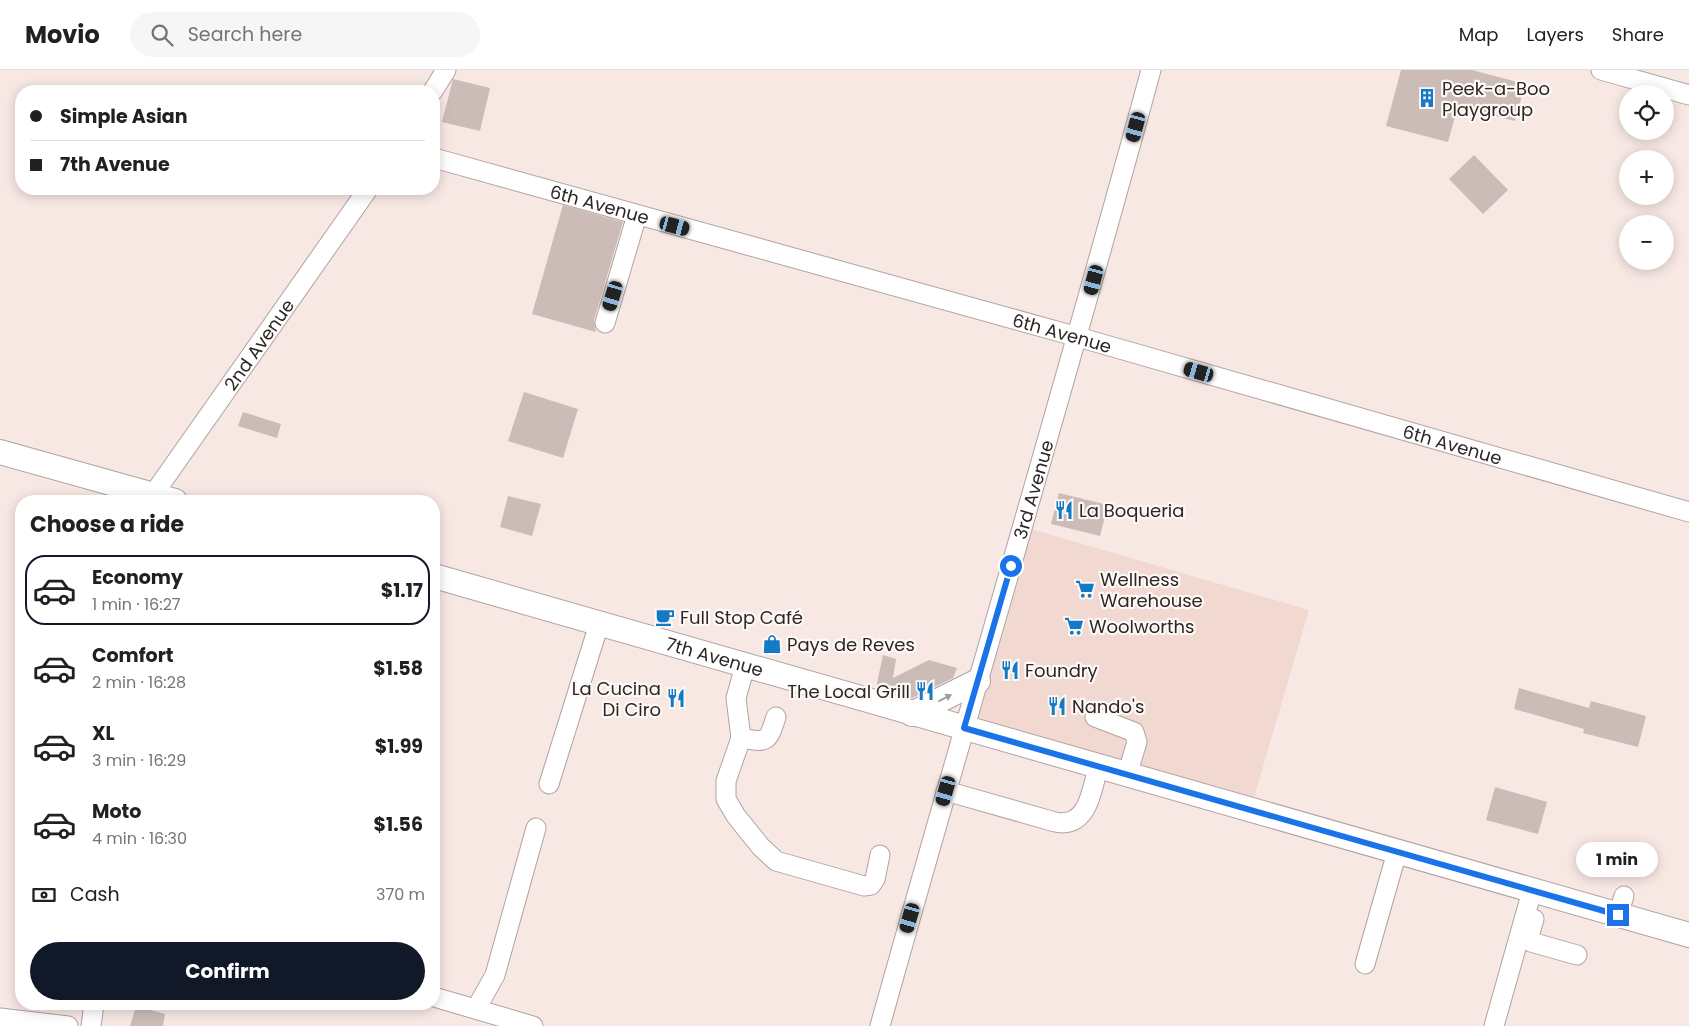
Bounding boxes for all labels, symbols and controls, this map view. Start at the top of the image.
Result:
search box [130,12,480,57]
text: Movio [25,18,100,51]
icon: search [148,21,176,49]
text: Search here [188,21,302,48]
text: Map [1459,22,1499,47]
text: Layers [1527,22,1584,47]
text: Share [1612,22,1664,47]
place label: Peek-a-Boo Playgroup [1442,76,1550,122]
map controls [1619,85,1674,270]
button: locate [1619,85,1674,140]
building icon: Peek-a-Boo Playgroup [1416,87,1438,109]
text: Simple Asian [60,103,188,130]
car [1124,111,1147,143]
button: + [1619,150,1674,205]
text: 7th Avenue [60,151,170,178]
street label: 6th Avenue [547,178,652,230]
car [658,215,691,237]
button: − [1619,215,1674,270]
car [1082,264,1105,296]
car [601,279,624,313]
street label: 2nd Avenue [218,294,300,395]
street label: 6th Avenue [1010,307,1115,359]
car [1182,361,1215,383]
street label: 6th Avenue [1400,418,1505,470]
street label: 3rd Avenue [1007,437,1059,542]
place label: La Boqueria [1079,498,1184,523]
restaurant icon: La Boqueria [1053,499,1075,521]
text: Choose a ride [30,509,184,540]
route start [1000,555,1022,577]
text: Economy [92,564,183,591]
place label: Wellness Warehouse [1100,567,1203,613]
icon: car [32,568,77,613]
text: $1.17 [381,577,423,604]
supermarket icon: Wellness Warehouse [1074,578,1096,600]
text: 1 min · 16:27 [92,593,181,616]
place label: Full Stop Café [680,605,803,630]
cafe icon: Full Stop Café [654,606,676,628]
place label: Woolworths [1089,614,1195,639]
supermarket icon: Woolworths [1063,615,1085,637]
street label: 7th Avenue [663,630,766,682]
place label: Pays de Reves [787,632,915,657]
shop icon: Pays de Reves [761,633,783,655]
text: Comfort [92,642,174,669]
icon: car [32,646,77,691]
text: $1.58 [373,655,423,682]
place label: Foundry [1025,658,1098,683]
restaurant icon: Foundry [999,659,1021,681]
text: 2 min · 16:28 [92,671,186,694]
place label: La Cucina Di Ciro [572,676,661,722]
place label: The Local Grill [787,679,910,704]
restaurant icon: The Local Grill [914,680,936,702]
restaurant icon: La Cucina Di Ciro [665,687,687,709]
one-way arrow [938,693,952,701]
place label: Nando's [1072,694,1144,719]
restaurant icon: Nando's [1046,695,1068,717]
text: XL [92,720,115,747]
icon: car [32,724,77,769]
text: $1.99 [375,733,423,760]
text: 3 min · 16:29 [92,749,186,772]
car [934,775,957,807]
text: Moto [92,798,141,825]
icon: car [32,802,77,847]
text: $1.56 [374,811,423,838]
text: 4 min · 16:30 [92,827,187,850]
callout: 1 min [1577,842,1659,878]
text: 1 min [1596,848,1638,871]
icon: cash [30,881,58,909]
text: Cash [70,881,120,908]
text: 370 m [376,883,425,906]
car [898,902,921,934]
route end [1607,904,1629,926]
button: Confirm [30,942,425,1000]

